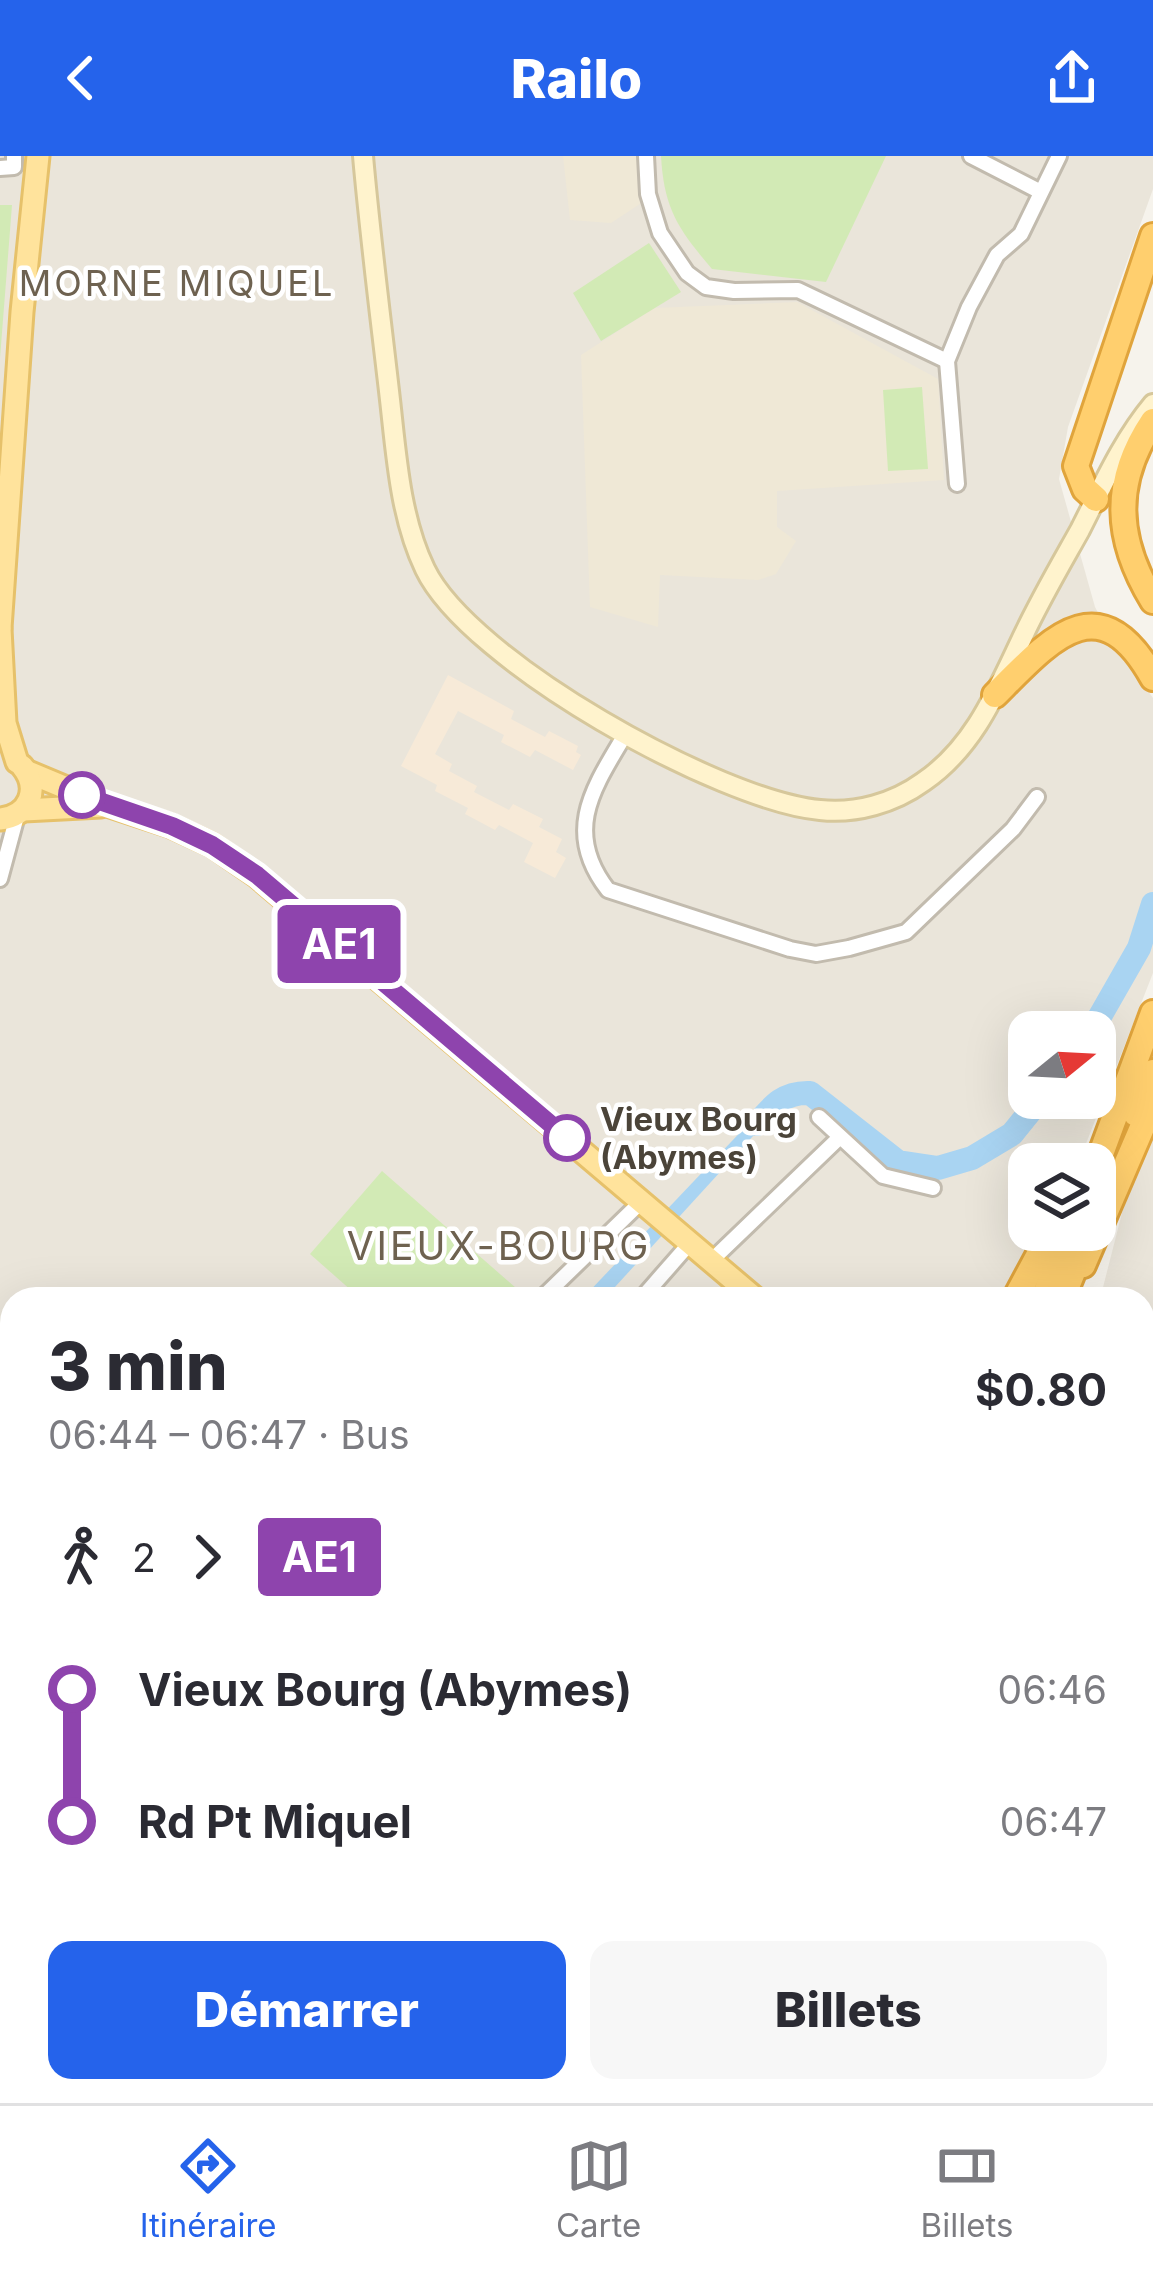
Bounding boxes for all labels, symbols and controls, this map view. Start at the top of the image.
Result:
icon: back [48,45,114,111]
icon: share [1039,45,1105,111]
text: Railo [511,46,642,111]
district label: MORNE MIQUEL [19,261,335,305]
unlabelled marker [60,773,104,817]
line badge: AE1 [270,905,408,983]
text: AE1 [302,918,376,969]
north arrow [1008,1011,1116,1119]
map controls [1008,1011,1116,1251]
place label: Vieux Bourg (Abymes) [600,1099,797,1177]
marker: Vieux Bourg (Abymes) [545,1116,589,1160]
button: layers [1008,1143,1116,1251]
district label: VIEUX-BOURG [347,1222,651,1269]
text: 3 min [48,1326,228,1406]
text: $0.80 [975,1362,1107,1417]
text: 06:44 – 06:47 · Bus [48,1411,409,1458]
icon: walk [48,1524,114,1590]
icon: forward [174,1524,240,1590]
text: AE1 [282,1531,357,1582]
text: 2 [132,1534,156,1581]
text: Vieux Bourg (Abymes) [138,1662,632,1717]
text: 06:46 [998,1666,1107,1713]
text: Rd Pt Miquel [138,1794,412,1849]
text: 06:47 [1000,1798,1107,1845]
button: Démarrer [48,1941,566,2079]
button: Billets [590,1941,1107,2079]
tab: Itinéraire [140,2133,277,2245]
tab: Carte [556,2133,641,2245]
tab: Billets [921,2133,1013,2245]

